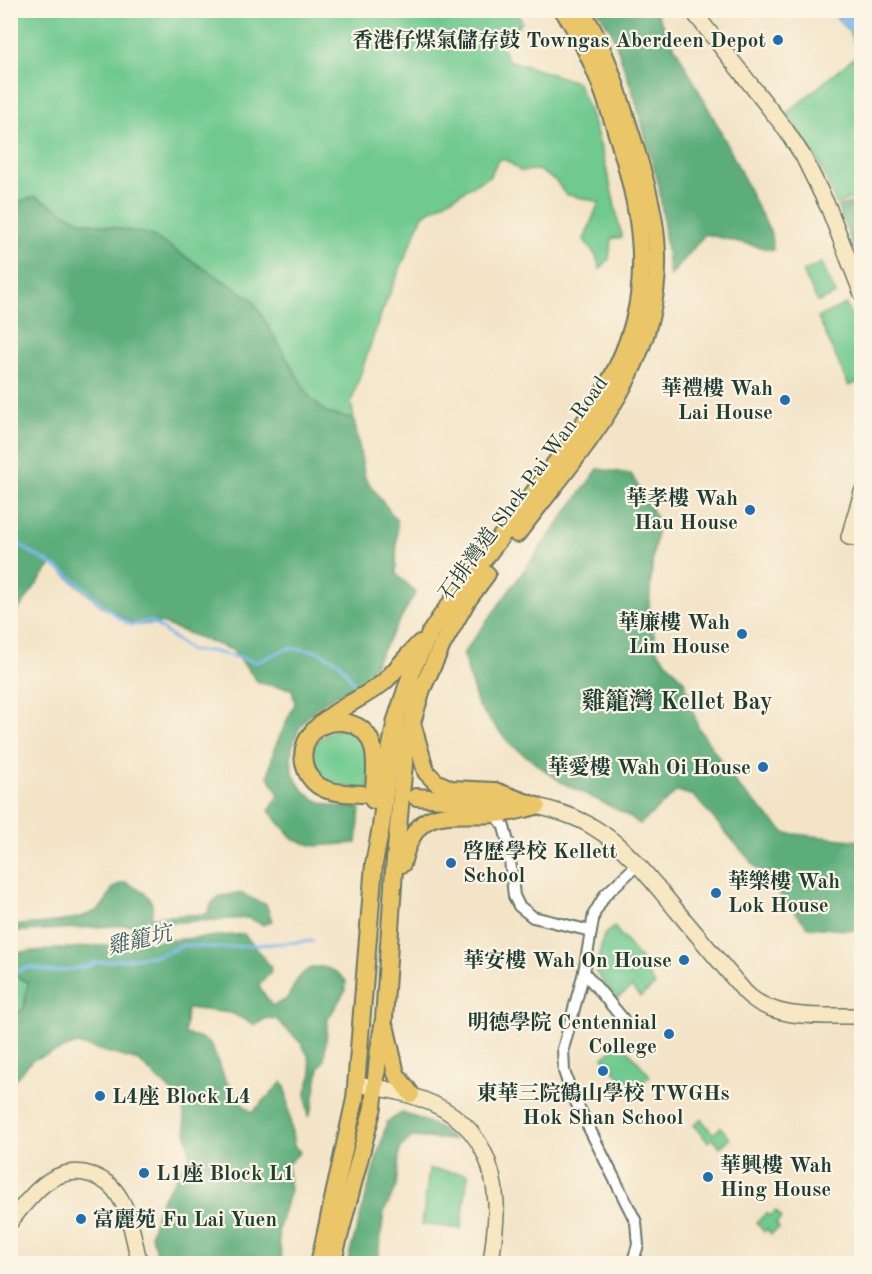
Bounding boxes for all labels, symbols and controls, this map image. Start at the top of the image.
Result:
place label: 香港仔煤氣儲存鼓 Towngas Aberdeen Depot [352,29,766,52]
marker: 香港仔煤氣儲存鼓 Towngas Aberdeen Depot [771,33,785,47]
street label: 石排灣道 Shek Pai Wan Road [434,372,612,605]
place label: 華禮樓 Wah Lai House [661,376,773,424]
marker: 華禮樓 Wah Lai House [778,393,792,407]
place label: 華孝樓 Wah Hau House [626,487,738,534]
marker: 華孝樓 Wah Hau House [743,503,757,517]
place label: 華廉樓 Wah Lim House [618,610,730,658]
marker: 華廉樓 Wah Lim House [735,627,749,641]
district label: 雞籠灣 Kellet Bay [581,688,773,715]
place label: 華愛樓 Wah Oi House [548,756,751,779]
marker: 華愛樓 Wah Oi House [756,760,770,774]
place label: 啓歷學校 Kellett School [463,840,617,887]
marker: 啓歷學校 Kellett School [444,856,458,870]
place label: 華樂樓 Wah Lok House [728,869,840,917]
marker: 華樂樓 Wah Lok House [709,886,723,900]
water label: 雞籠坑 [104,920,177,959]
place label: 華安樓 Wah On House [463,948,672,972]
marker: 華安樓 Wah On House [677,953,691,967]
place label: 明德學院 Centennial College [467,1011,657,1058]
marker: 明德學院 Centennial College [662,1027,676,1041]
marker: 東華三院鶴山學校 TWGHs Hok Shan School [596,1064,610,1078]
place label: 東華三院鶴山學校 TWGHs Hok Shan School [477,1082,729,1129]
place label: L4座 Block L4 [112,1084,251,1108]
marker: L4座 Block L4 [93,1089,107,1103]
place label: 華興樓 Wah Hing House [720,1153,832,1201]
place label: L1座 Block L1 [156,1161,295,1185]
marker: L1座 Block L1 [137,1166,151,1180]
marker: 華興樓 Wah Hing House [701,1170,715,1184]
place label: 富麗苑 Fu Lai Yuen [93,1207,277,1231]
marker: 富麗苑 Fu Lai Yuen [74,1212,88,1226]

